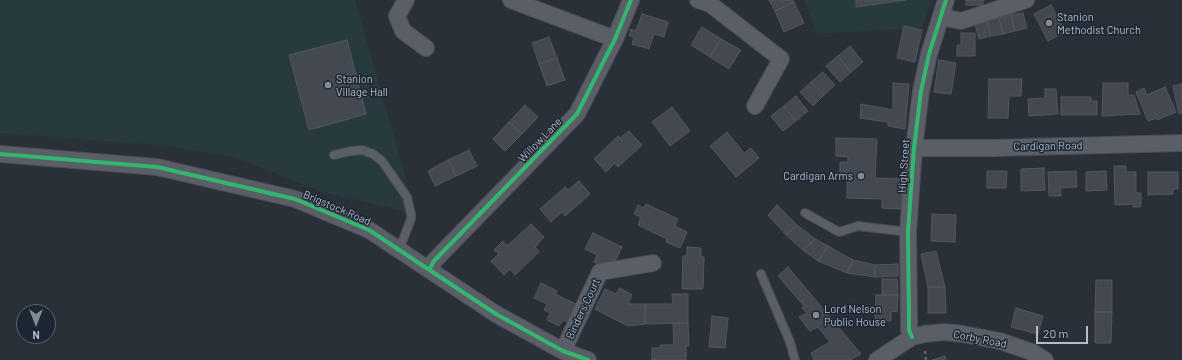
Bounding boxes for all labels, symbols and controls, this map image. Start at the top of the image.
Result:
place label: Stanion Methodist Church [1057,10,1141,36]
marker: Stanion Methodist Church [1044,18,1054,28]
place label: Stanion Village Hall [336,72,388,98]
marker: Stanion Village Hall [323,80,333,90]
street label: Willow Lane [515,115,565,165]
street label: High Street [896,139,912,193]
street label: Cardigan Road [1013,139,1083,153]
place label: Cardigan Arms [783,169,853,183]
marker: Cardigan Arms [856,171,866,181]
street label: Brigstock Road [301,188,373,228]
street label: Binders Court [563,276,603,342]
place label: Lord Nelson Public House [824,302,886,328]
north arrow [16,304,56,344]
marker: Lord Nelson Public House [811,310,821,320]
scale bar [1038,318,1090,344]
text: 20 m [1043,326,1069,340]
street label: Corby Road [952,327,1008,351]
text: N [32,329,40,342]

